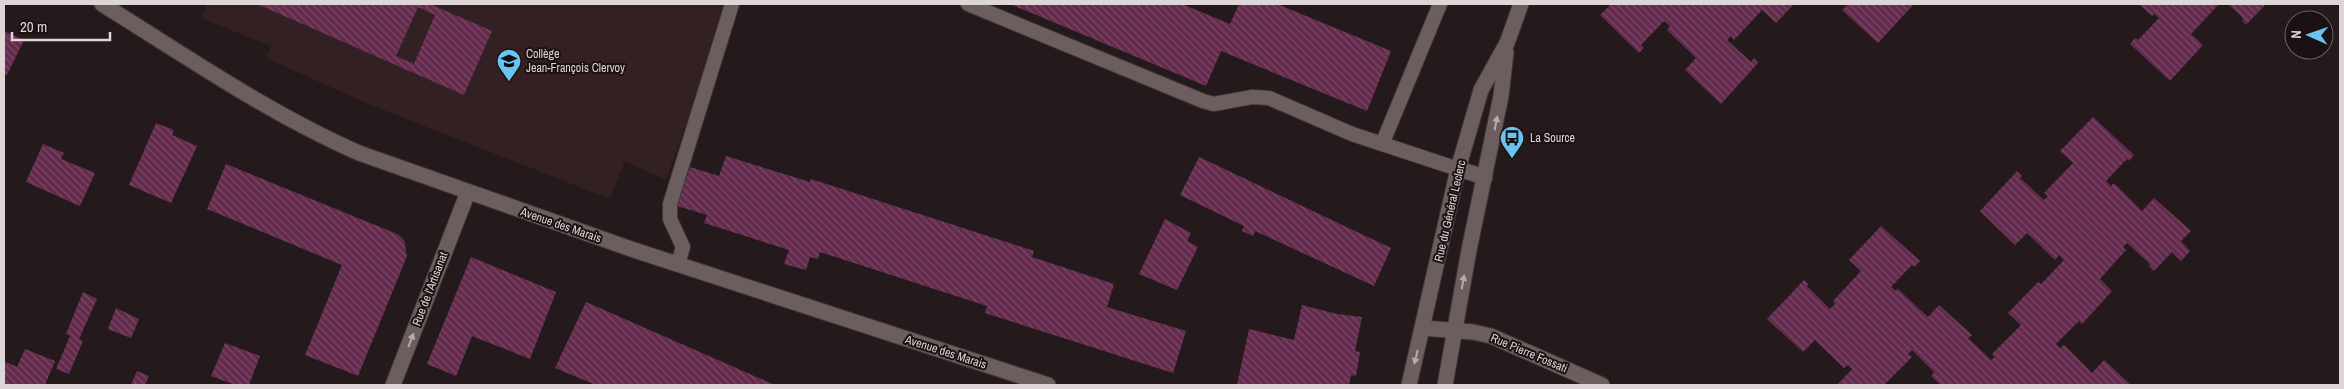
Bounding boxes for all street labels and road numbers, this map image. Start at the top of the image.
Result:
street label: Rue du Général Leclerc [1431,158,1470,263]
street label: Avenue des Marais [517,203,604,246]
street label: Rue de l'Artisanat [409,250,452,328]
street label: Rue Pierre Fossati [1488,330,1570,376]
street label: Avenue des Marais [902,331,989,373]

